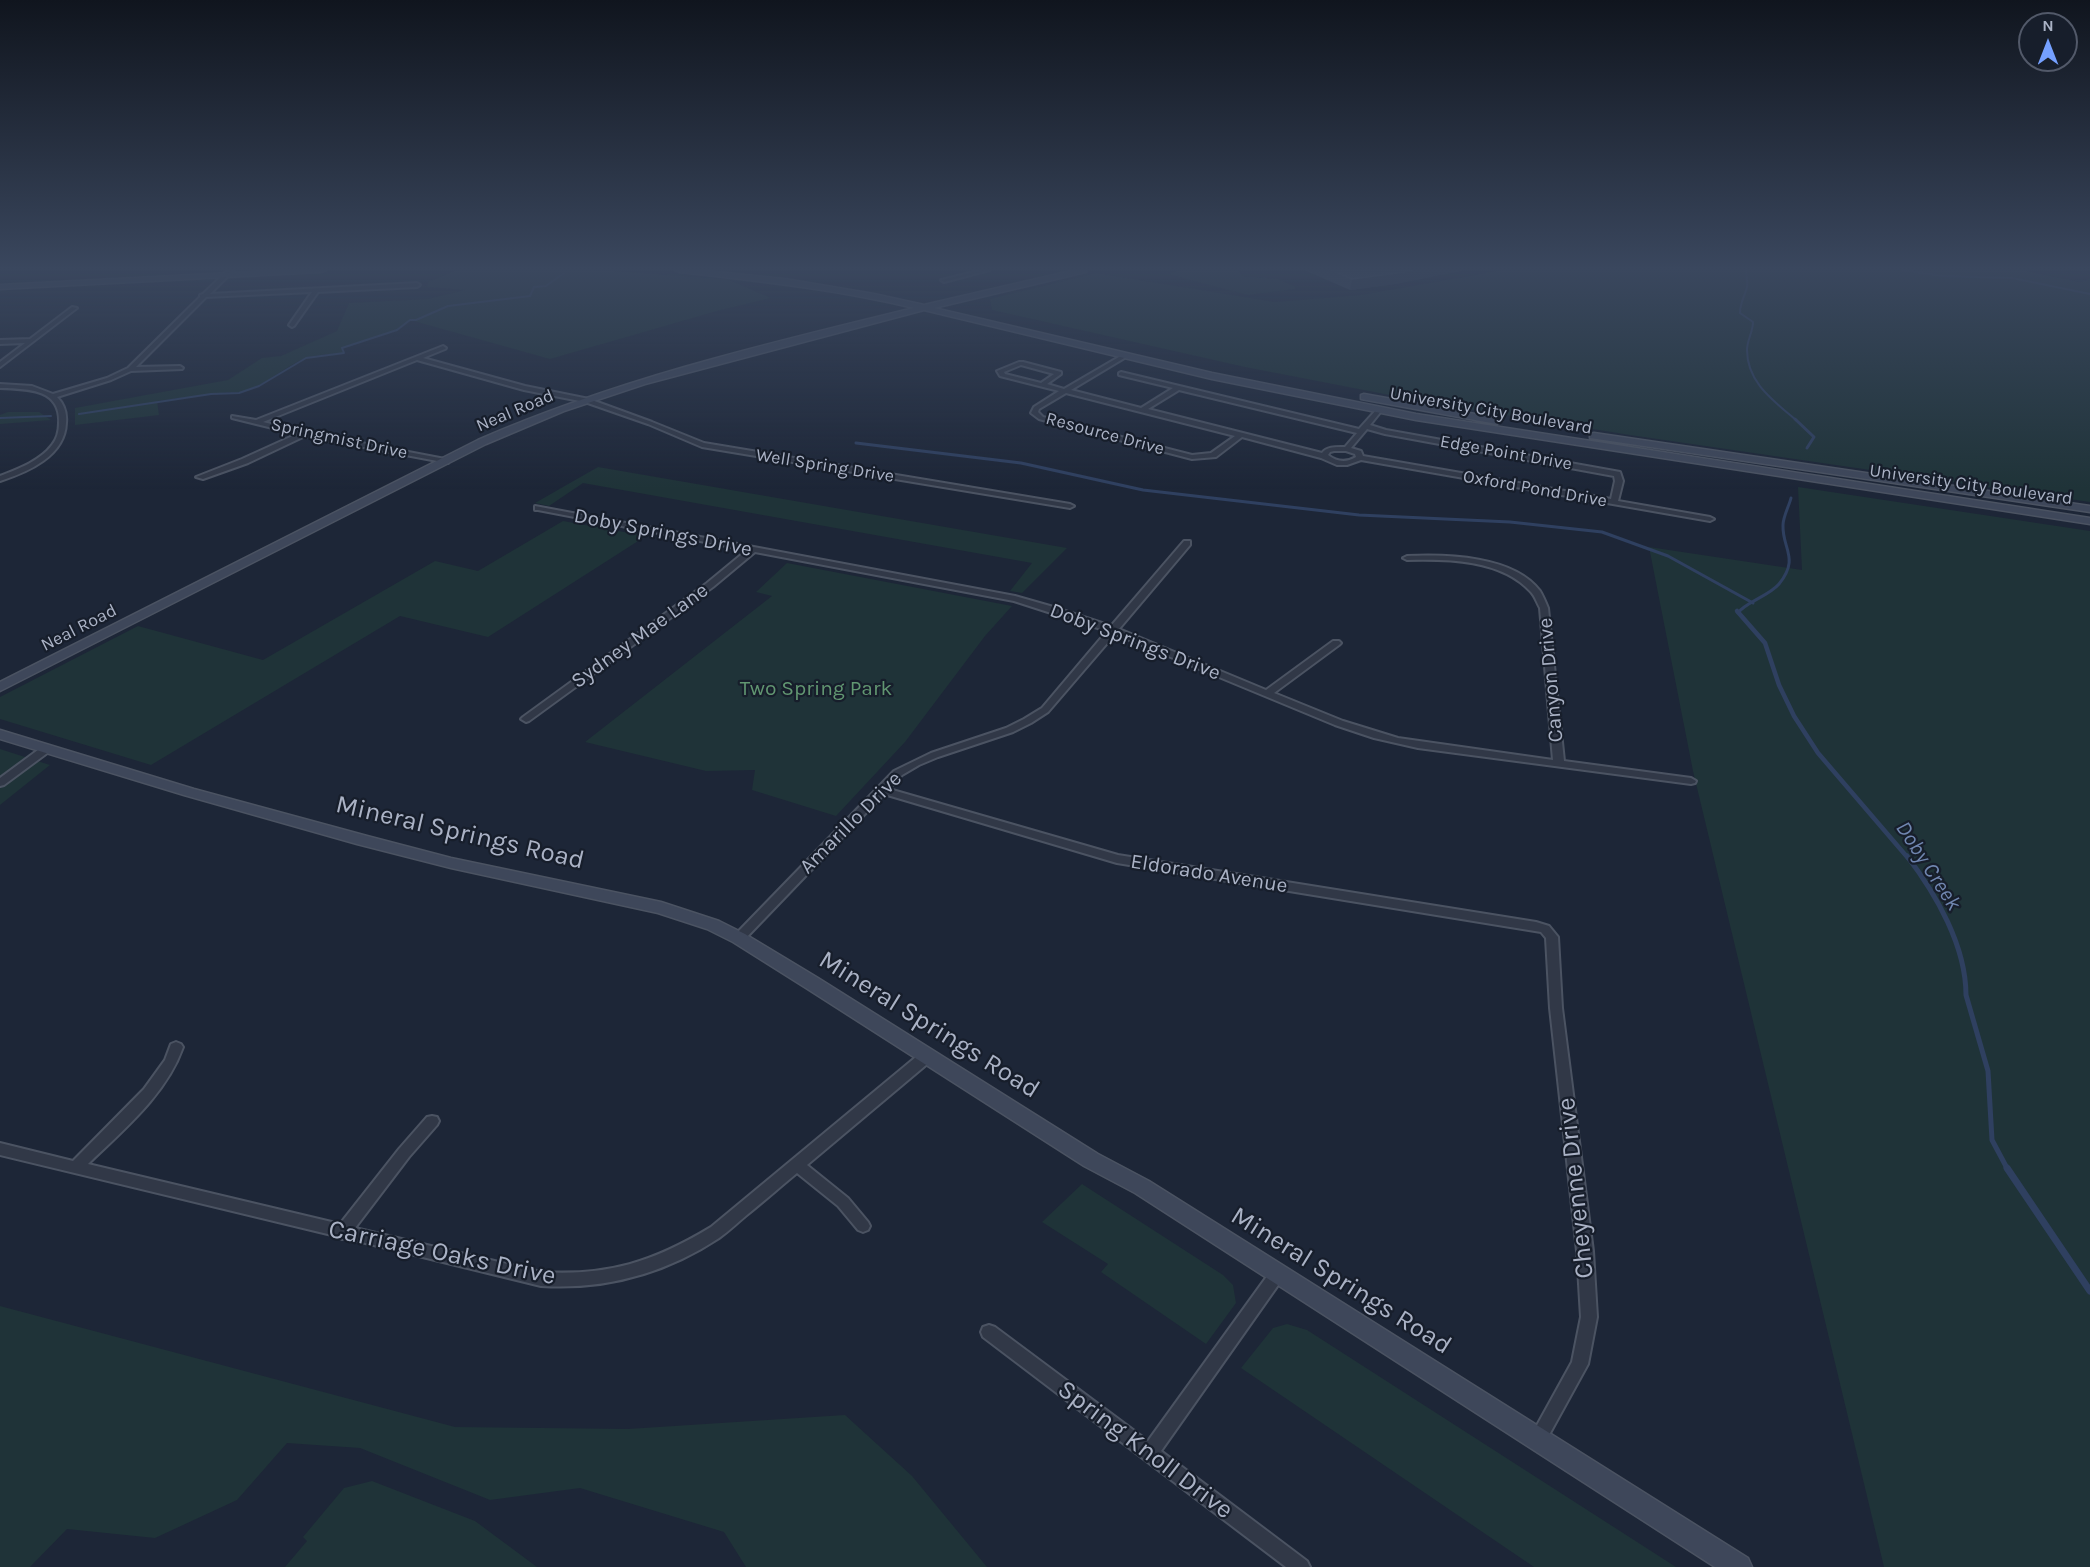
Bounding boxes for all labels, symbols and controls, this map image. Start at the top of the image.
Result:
north arrow [2018,12,2078,72]
text: N [2042,16,2054,35]
street label: University City Boulevard [1388,383,1594,439]
street label: Neal Road [473,385,557,437]
street label: Resource Drive [1043,408,1167,460]
street label: Springmist Drive [269,414,409,464]
street label: Edge Point Drive [1438,431,1574,475]
street label: Well Spring Drive [754,444,896,488]
street label: University City Boulevard [1868,460,2074,510]
street label: Oxford Pond Drive [1461,466,1609,512]
street label: Doby Springs Drive [572,503,754,563]
street label: Sydney Mae Lane [567,578,713,694]
street label: Doby Springs Drive [1046,598,1224,686]
street label: Neal Road [37,600,121,656]
street label: Canyon Drive [1533,617,1569,743]
park label: Two Spring Park [740,676,892,702]
street label: Amarillo Drive [795,767,907,879]
street label: Mineral Springs Road [333,789,587,877]
water label: Doby Creek [1889,816,1967,916]
street label: Eldorado Avenue [1129,849,1289,899]
street label: Mineral Springs Road [813,944,1045,1106]
street label: Cheyenne Drive [1551,1096,1601,1280]
street label: Mineral Springs Road [1225,1200,1457,1362]
street label: Carriage Oaks Drive [325,1214,559,1292]
street label: Spring Knoll Drive [1051,1374,1239,1526]

